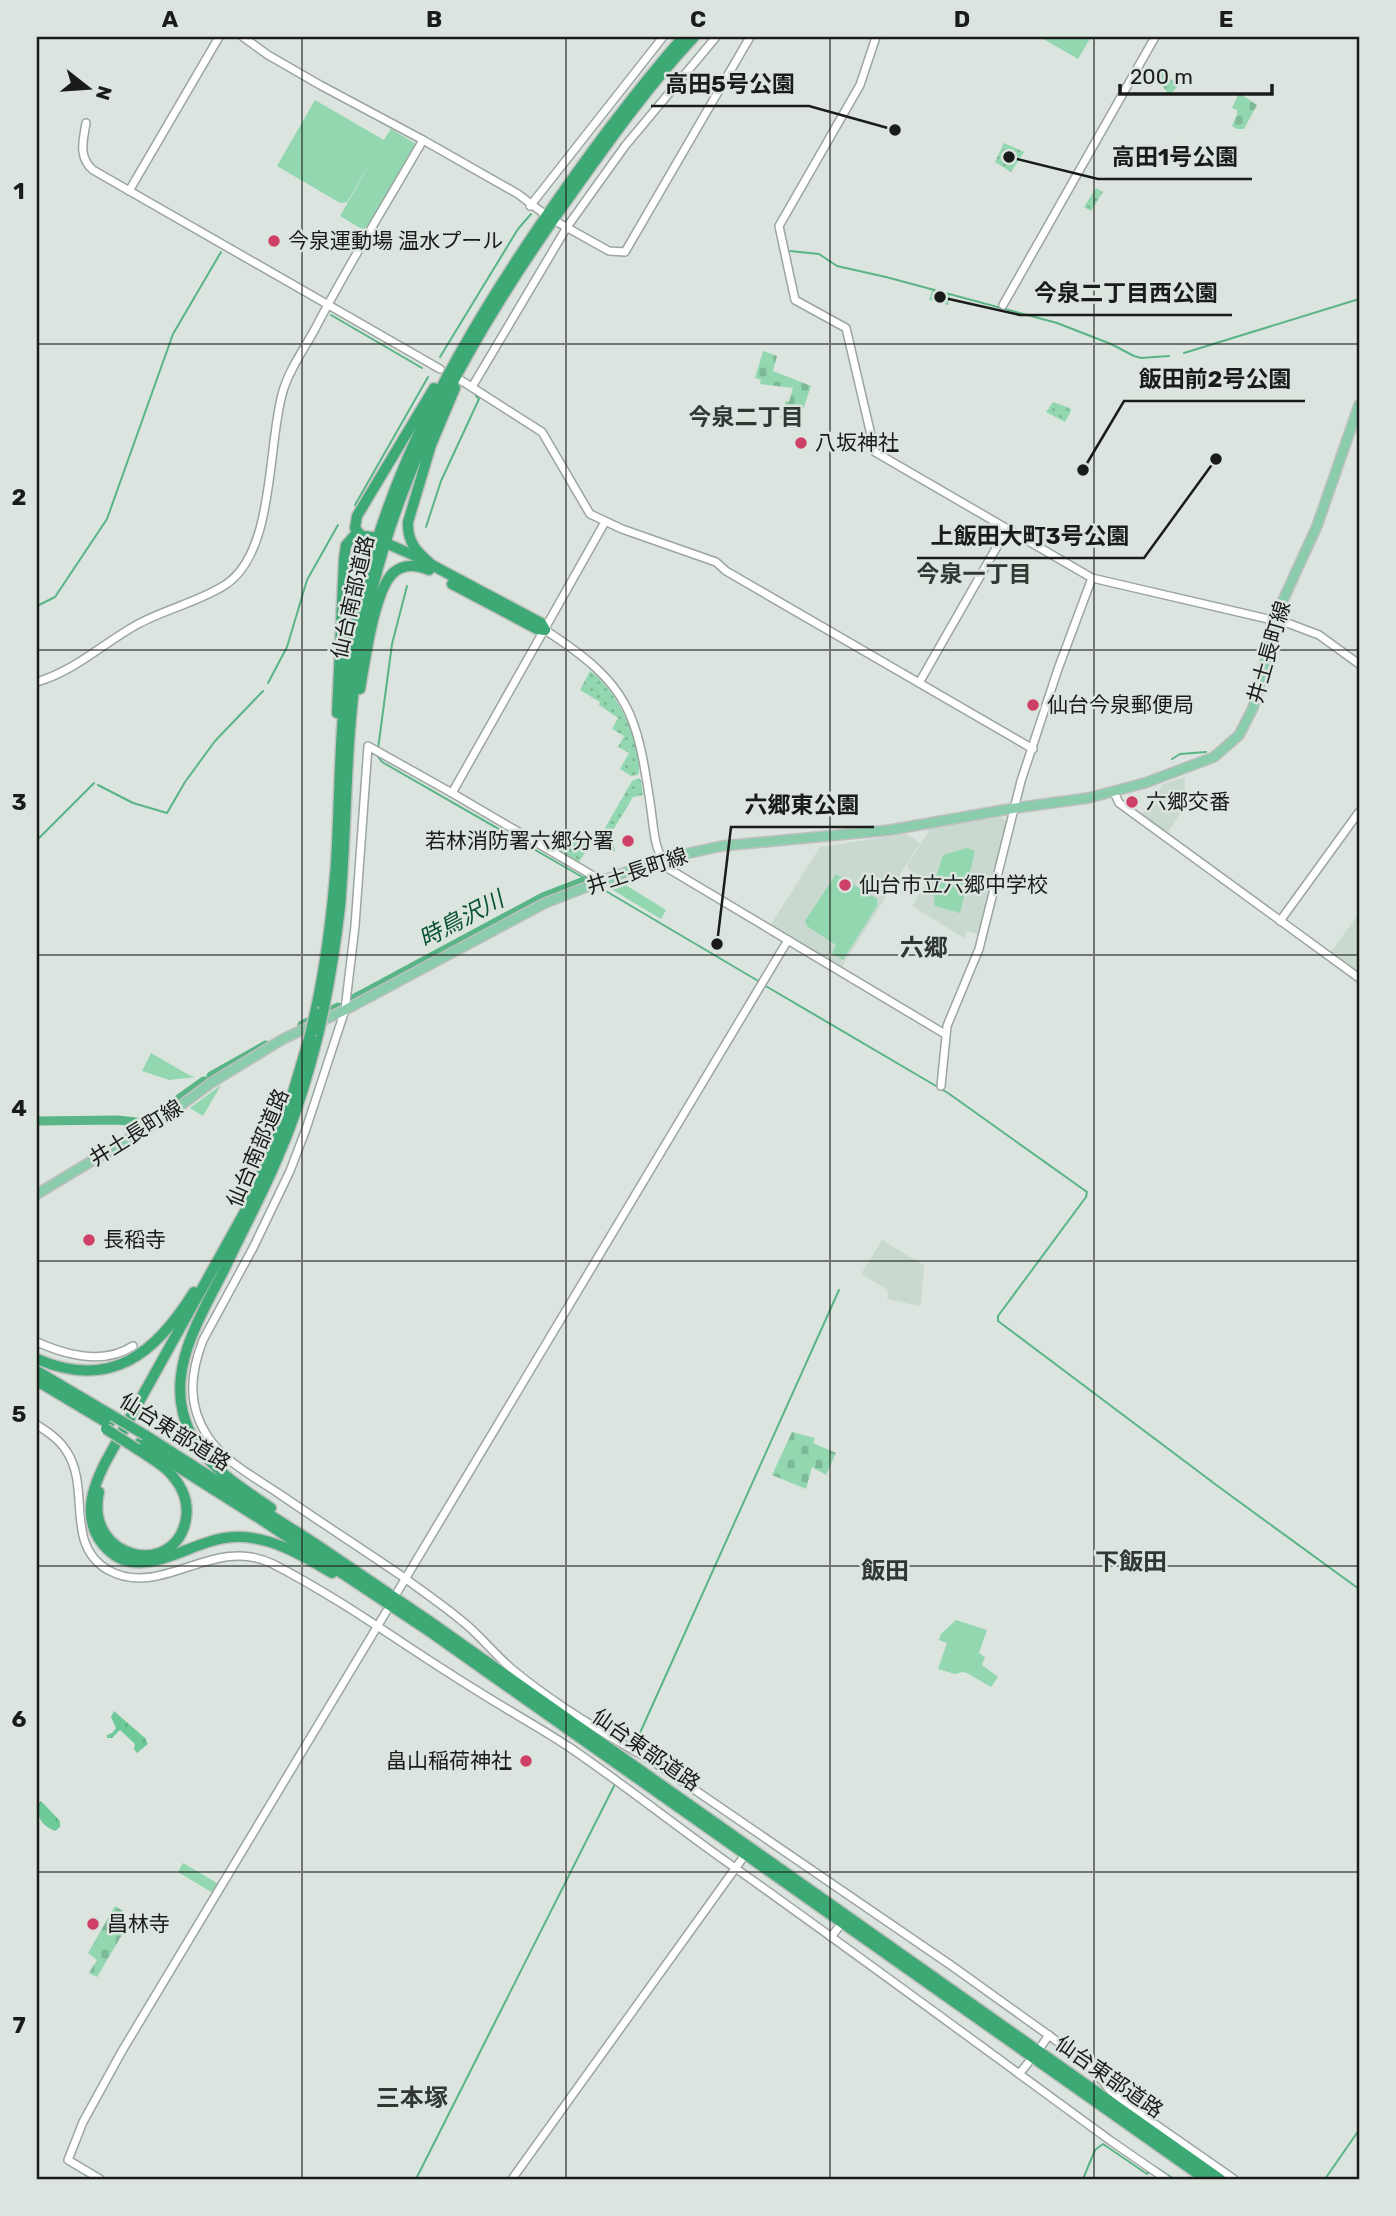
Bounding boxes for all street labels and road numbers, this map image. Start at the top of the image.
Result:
street label: 仙台南部道路 [326,533,379,661]
street label: 井土長町線 [1242,598,1295,706]
street label: 井土長町線 [583,842,691,899]
street label: 仙台南部道路 [221,1085,294,1211]
street label: 井土長町線 [85,1094,187,1171]
street label: 仙台東部道路 [115,1388,235,1476]
street label: 仙台東部道路 [588,1703,705,1796]
street label: 仙台東部道路 [1051,2030,1168,2123]

